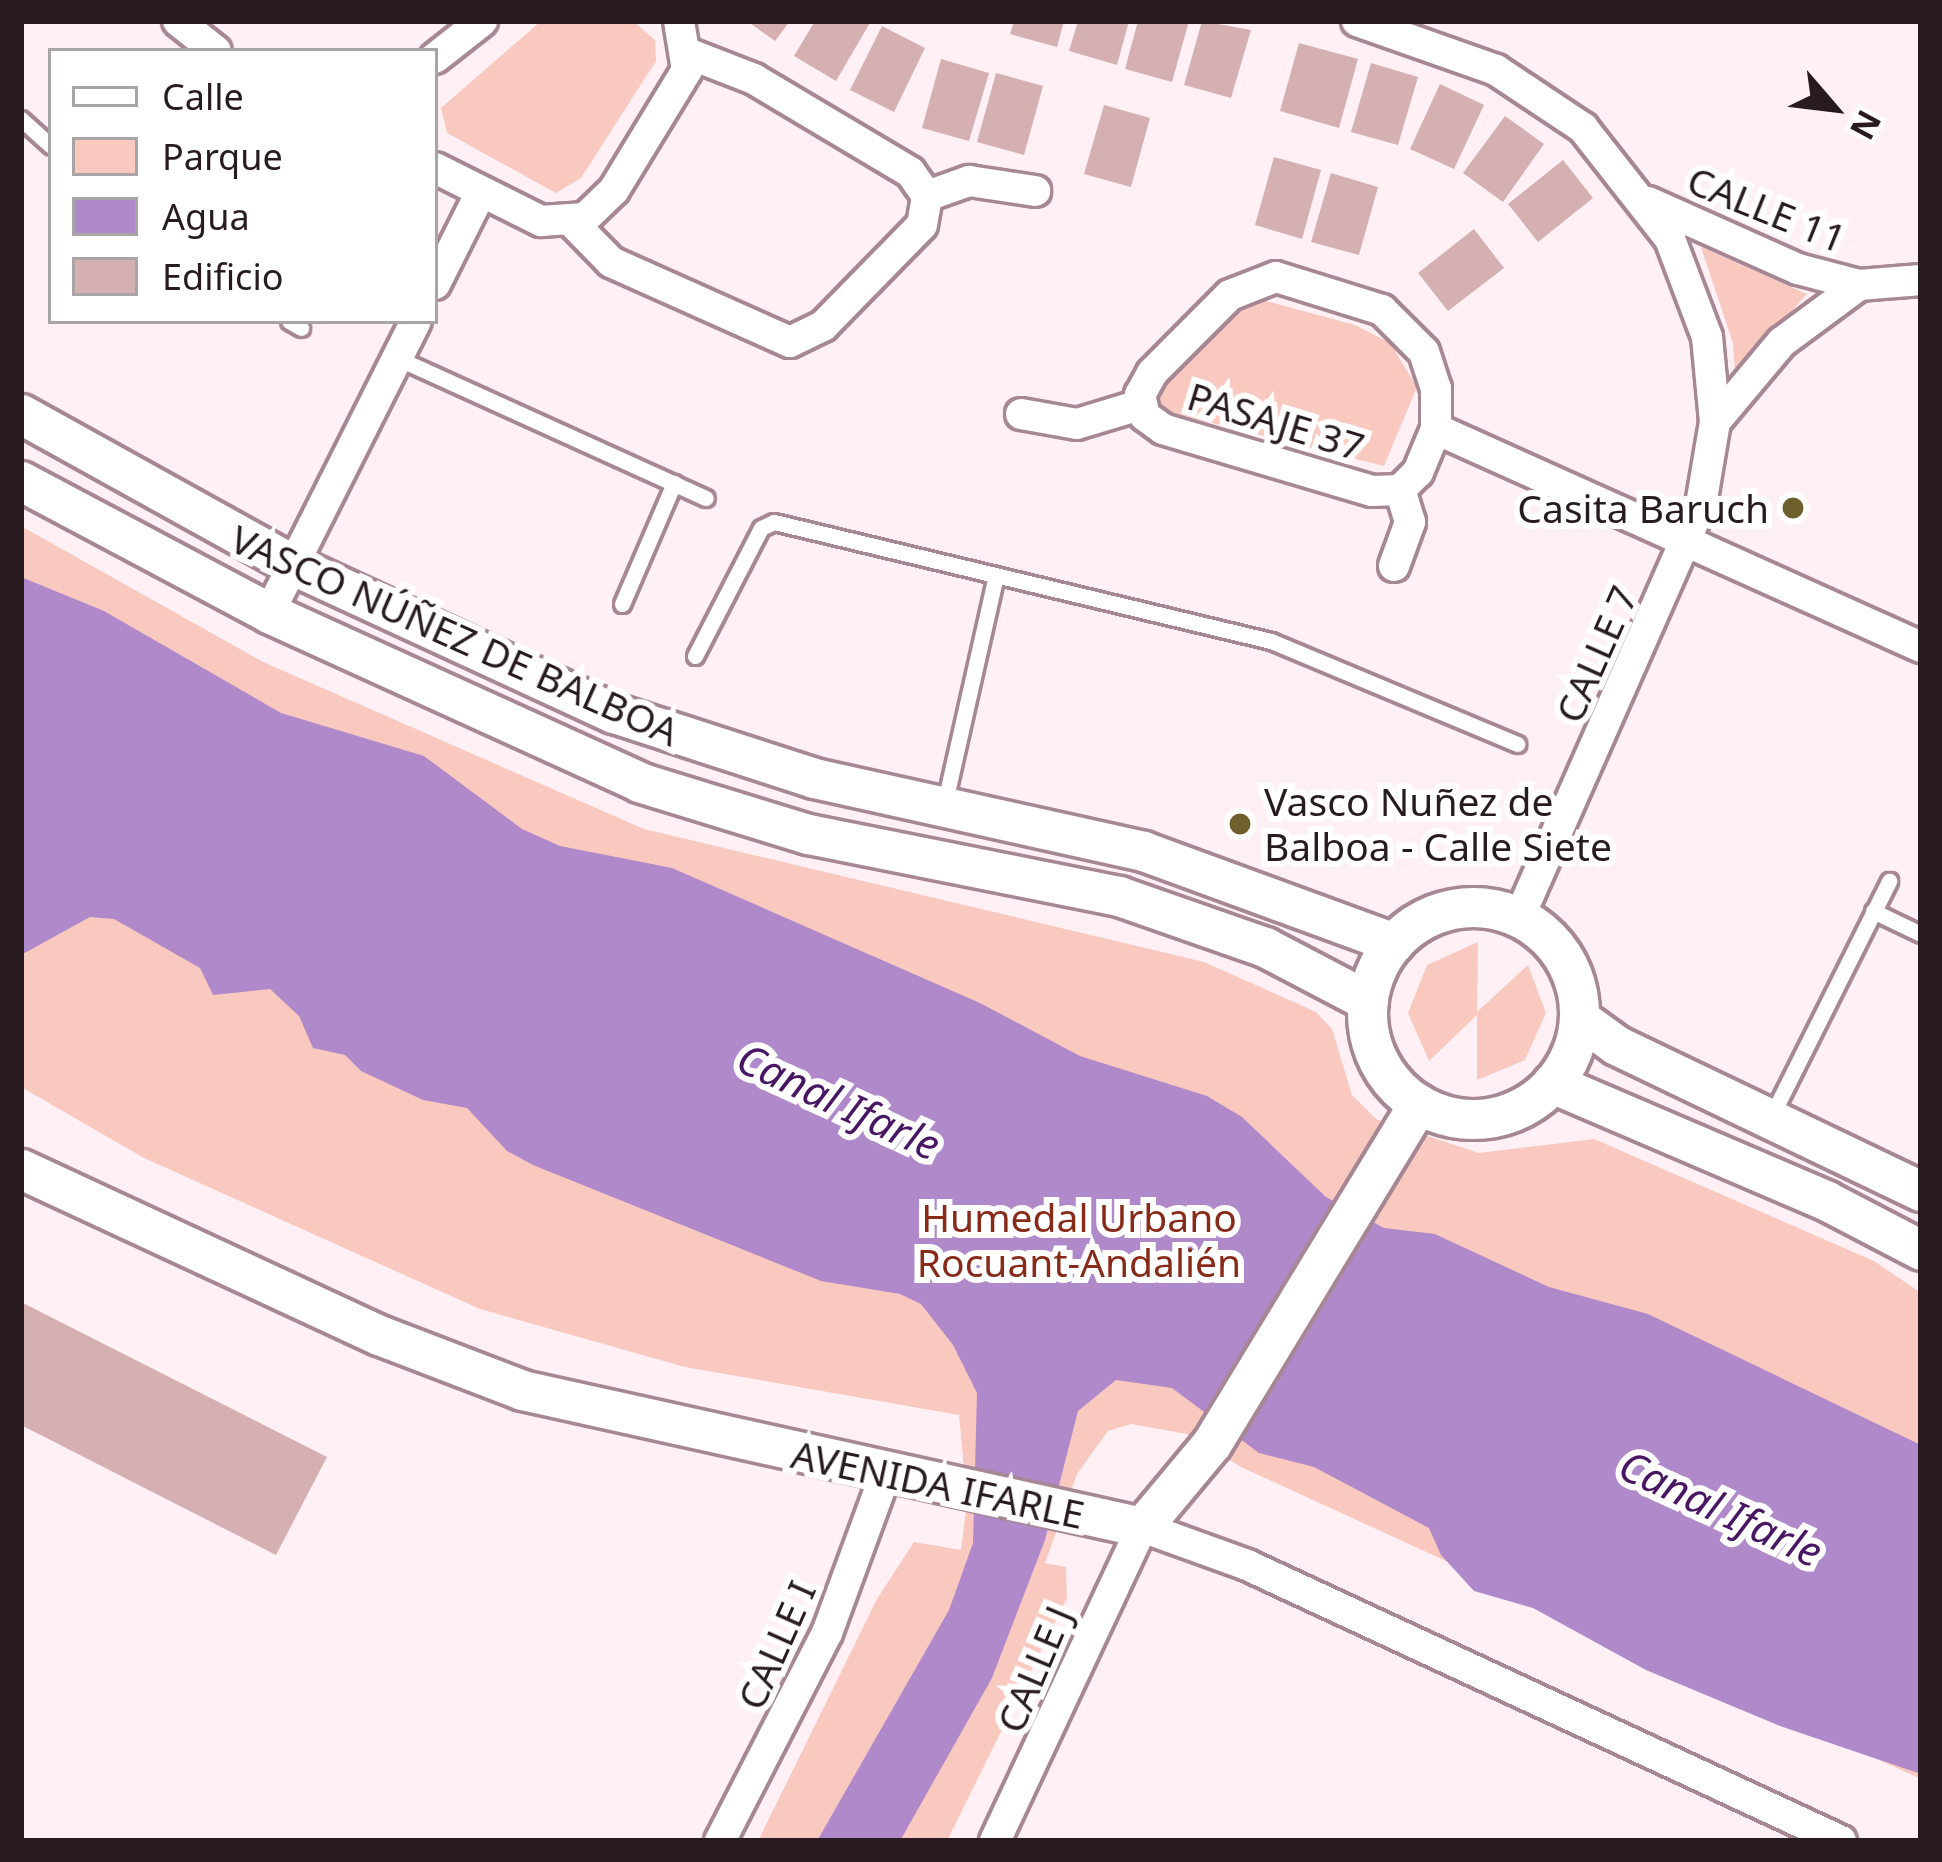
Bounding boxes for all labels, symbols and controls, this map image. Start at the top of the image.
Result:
legend [48,48,438,324]
north arrow [1774,48,1894,168]
text: Calle [162,72,244,121]
text: N [1840,103,1892,148]
text: Parque [162,132,283,181]
street label: CALLE 11 [1681,156,1853,262]
text: Agua [162,192,250,241]
text: Edificio [162,252,283,301]
street label: PASAJE 37 [1182,372,1370,470]
place label: Casita Baruch [1517,485,1769,531]
marker: Casita Baruch [1780,495,1806,521]
street label: VASCO NÚÑEZ DE BALBOA [224,515,686,755]
street label: CALLE 7 [1545,578,1647,730]
place label: Vasco Nuñez de Balboa - Calle Siete [1264,779,1612,870]
marker: Vasco Nuñez de Balboa - Calle Siete [1227,811,1253,837]
water label: Canal Ifarle [730,1032,948,1170]
park label: Humedal Urbano Rocuant-Andalién [917,1195,1241,1286]
street label: AVENIDA IFARLE [787,1430,1089,1538]
water label: Canal Ifarle [1612,1439,1830,1577]
street label: CALLE I [727,1574,825,1716]
street label: CALLE J [986,1599,1082,1739]

